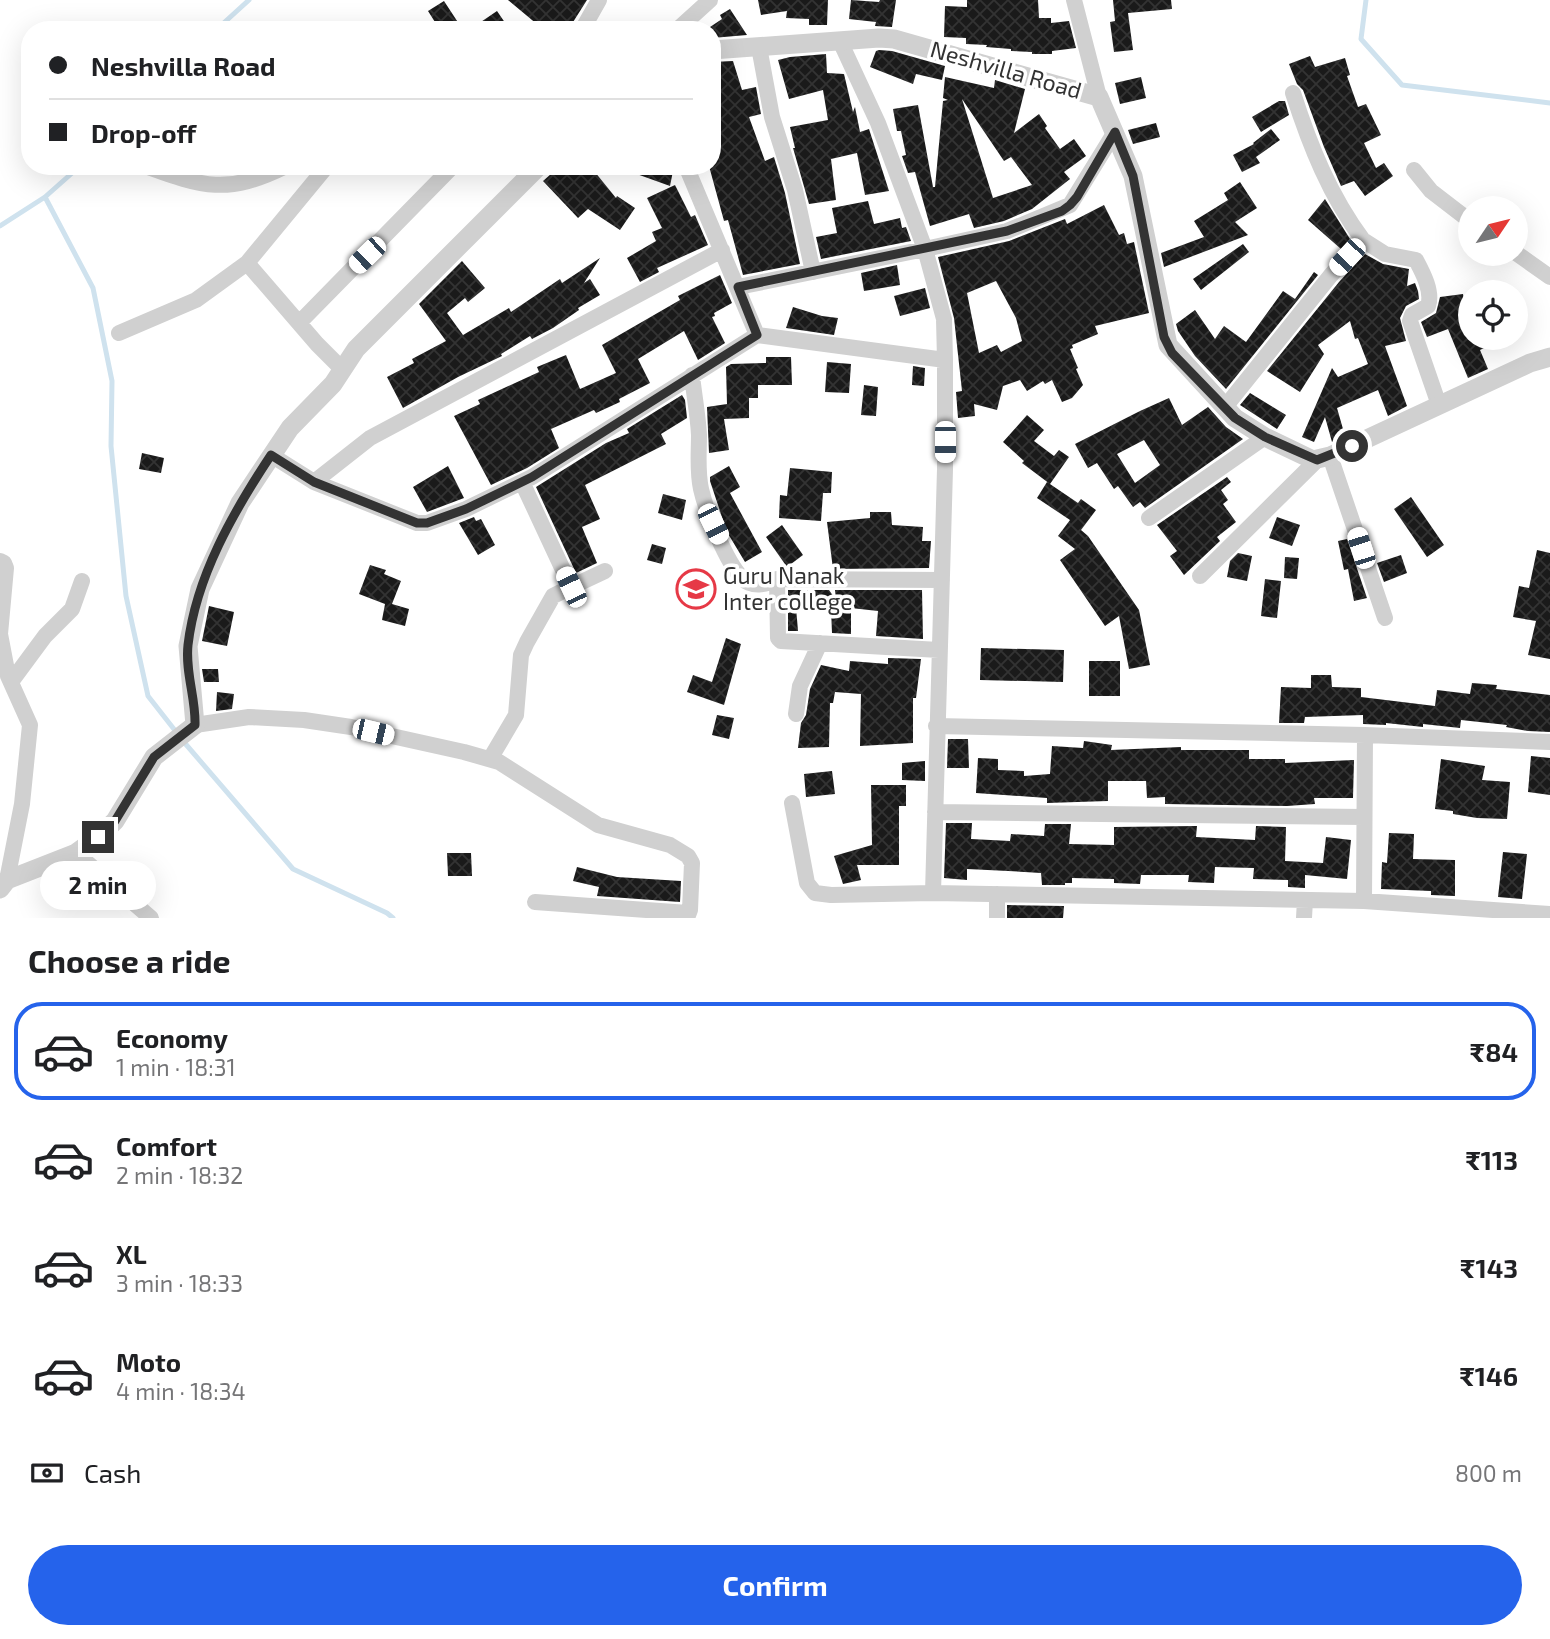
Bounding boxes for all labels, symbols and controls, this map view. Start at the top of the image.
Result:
street label: Neshvilla Road [927,34,1085,104]
text: Neshvilla Road [91,50,276,81]
text: Drop-off [91,117,196,148]
north arrow [1458,196,1528,266]
map controls [1458,196,1528,350]
car [345,233,390,277]
car [1325,234,1370,280]
button: locate [1458,280,1528,350]
car [935,421,956,463]
route start [1336,430,1368,462]
car [695,501,732,547]
car [1345,525,1378,571]
place label: Guru Nanak Inter college [723,561,853,615]
car [553,564,590,610]
school or university icon: Guru Nanak Inter college [675,568,717,610]
car [351,717,396,747]
route end [82,821,114,853]
callout: 2 min [40,862,156,910]
text: 2 min [69,871,127,899]
text: Choose a ride [28,941,231,979]
icon: car [32,1020,95,1083]
text: Economy [116,1022,228,1053]
text: ₹84 [1470,1036,1518,1067]
text: 1 min · 18:31 [116,1053,236,1081]
icon: car [32,1128,95,1191]
text: Comfort [116,1130,217,1161]
text: ₹113 [1465,1144,1518,1175]
text: 2 min · 18:32 [116,1161,243,1189]
icon: car [32,1236,95,1299]
text: XL [116,1238,147,1269]
text: ₹143 [1460,1252,1518,1283]
text: 3 min · 18:33 [116,1269,243,1297]
icon: car [32,1344,95,1407]
text: Moto [116,1346,181,1377]
text: ₹146 [1459,1360,1518,1391]
text: 4 min · 18:34 [116,1377,246,1405]
icon: cash [28,1454,66,1492]
text: Cash [84,1457,141,1488]
text: 800 m [1455,1459,1522,1487]
button: Confirm [28,1545,1522,1625]

